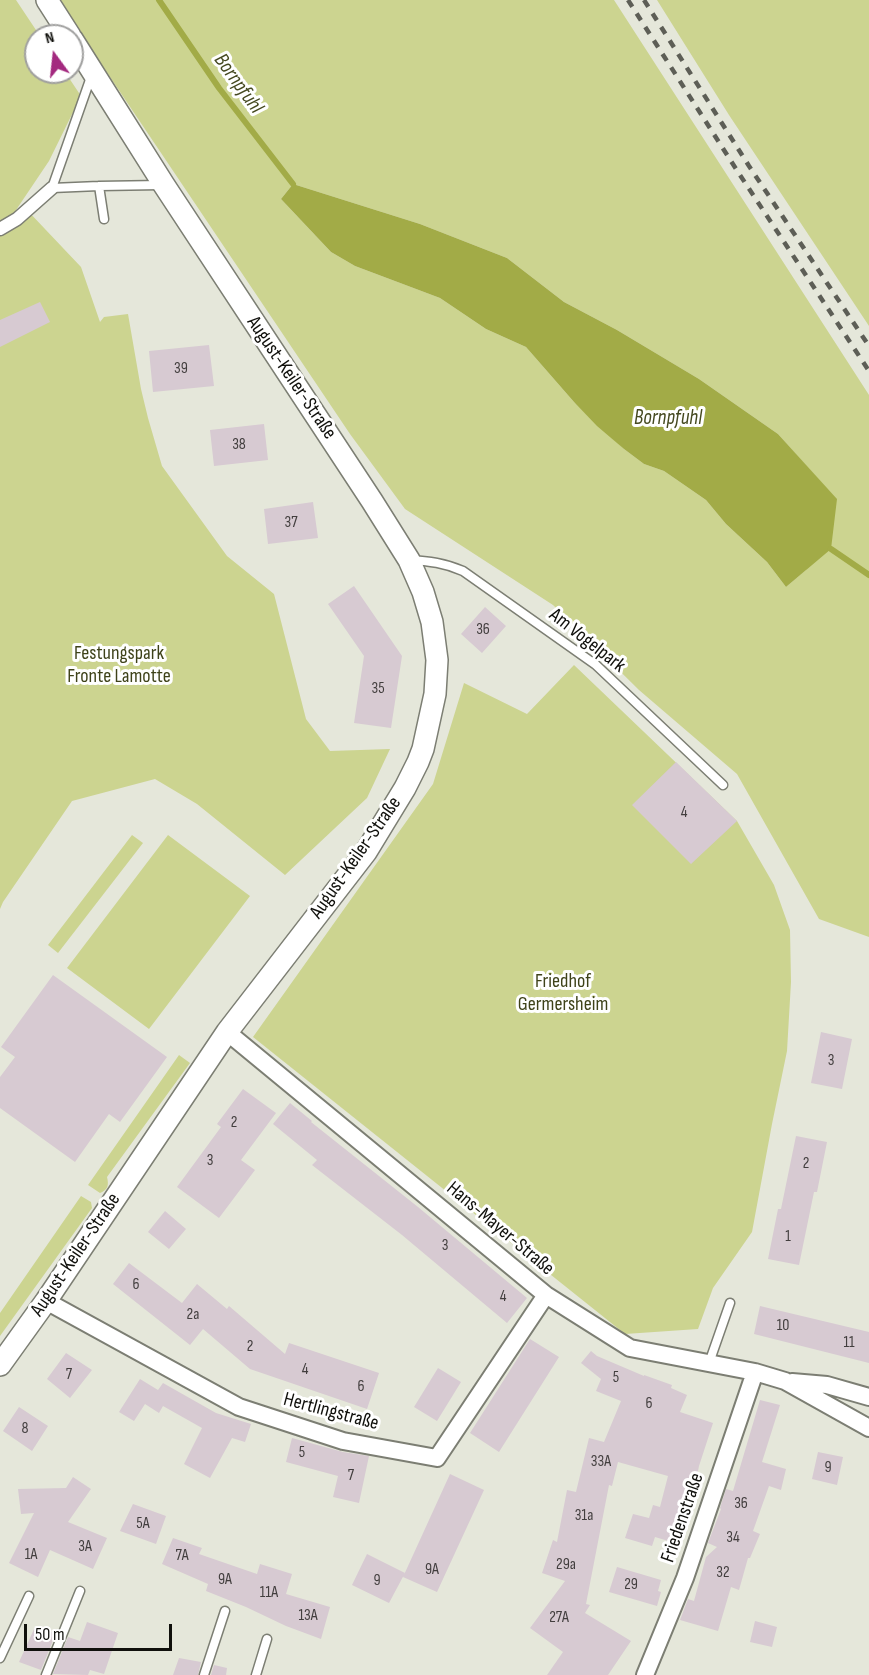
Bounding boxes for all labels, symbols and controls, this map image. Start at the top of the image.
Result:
north arrow [24,24,84,84]
text: N [43,28,56,48]
water label: Bornpfuhl [208,49,268,119]
street label: August-Keiler-Straße [241,312,341,444]
house number: 39 [174,359,188,379]
water label: Bornpfuhl [634,406,702,432]
house number: 38 [232,435,246,455]
house number: 37 [284,513,298,533]
street label: Am Vogelpark [544,604,630,678]
house number: 36 [476,620,490,640]
park label: Festungspark Fronte Lamotte [67,642,171,689]
house number: 35 [371,679,385,699]
street label: August-Keiler-Straße [305,792,407,924]
house number: 4 [681,803,687,823]
park label: Friedhof Germersheim [518,970,608,1017]
house number: 3 [828,1051,834,1071]
house number: 2 [231,1113,237,1133]
house number: 3 [207,1151,213,1171]
house number: 2 [803,1154,809,1174]
street label: Hans-Mayer-Straße [441,1177,559,1281]
street label: August-Keiler-Straße [26,1189,126,1321]
house number: 1 [785,1227,791,1247]
house number: 3 [442,1236,448,1256]
house number: 6 [132,1275,140,1295]
house number: 4 [500,1287,506,1307]
house number: 2a [187,1305,199,1325]
house number: 10 [777,1316,789,1336]
house number: 11 [843,1333,855,1353]
house number: 2 [247,1337,253,1357]
house number: 4 [302,1360,308,1380]
house number: 7 [66,1365,72,1385]
house number: 5 [613,1368,619,1388]
house number: 6 [357,1377,365,1397]
street label: Hertlingstraße [281,1388,381,1436]
house number: 6 [645,1394,653,1414]
house number: 8 [21,1419,29,1439]
house number: 5 [299,1443,305,1463]
house number: 33A [591,1452,611,1472]
house number: 9 [824,1458,832,1478]
house number: 7 [348,1466,354,1486]
street label: Friedenstraße [657,1470,709,1566]
house number: 36 [734,1494,748,1514]
house number: 31a [575,1506,593,1526]
house number: 5A [136,1514,150,1534]
house number: 34 [726,1528,740,1548]
house number: 3A [78,1537,92,1557]
house number: 1A [25,1545,37,1565]
house number: 7A [176,1546,188,1566]
house number: 29a [556,1555,576,1575]
house number: 9A [425,1560,439,1580]
house number: 32 [716,1563,730,1583]
house number: 9A [218,1570,232,1590]
house number: 9 [373,1571,381,1591]
house number: 29 [624,1575,638,1595]
house number: 11A [260,1583,278,1603]
house number: 13A [298,1606,318,1626]
house number: 27A [549,1608,569,1628]
scale bar [27,1612,176,1650]
text: 50 m [35,1624,65,1645]

